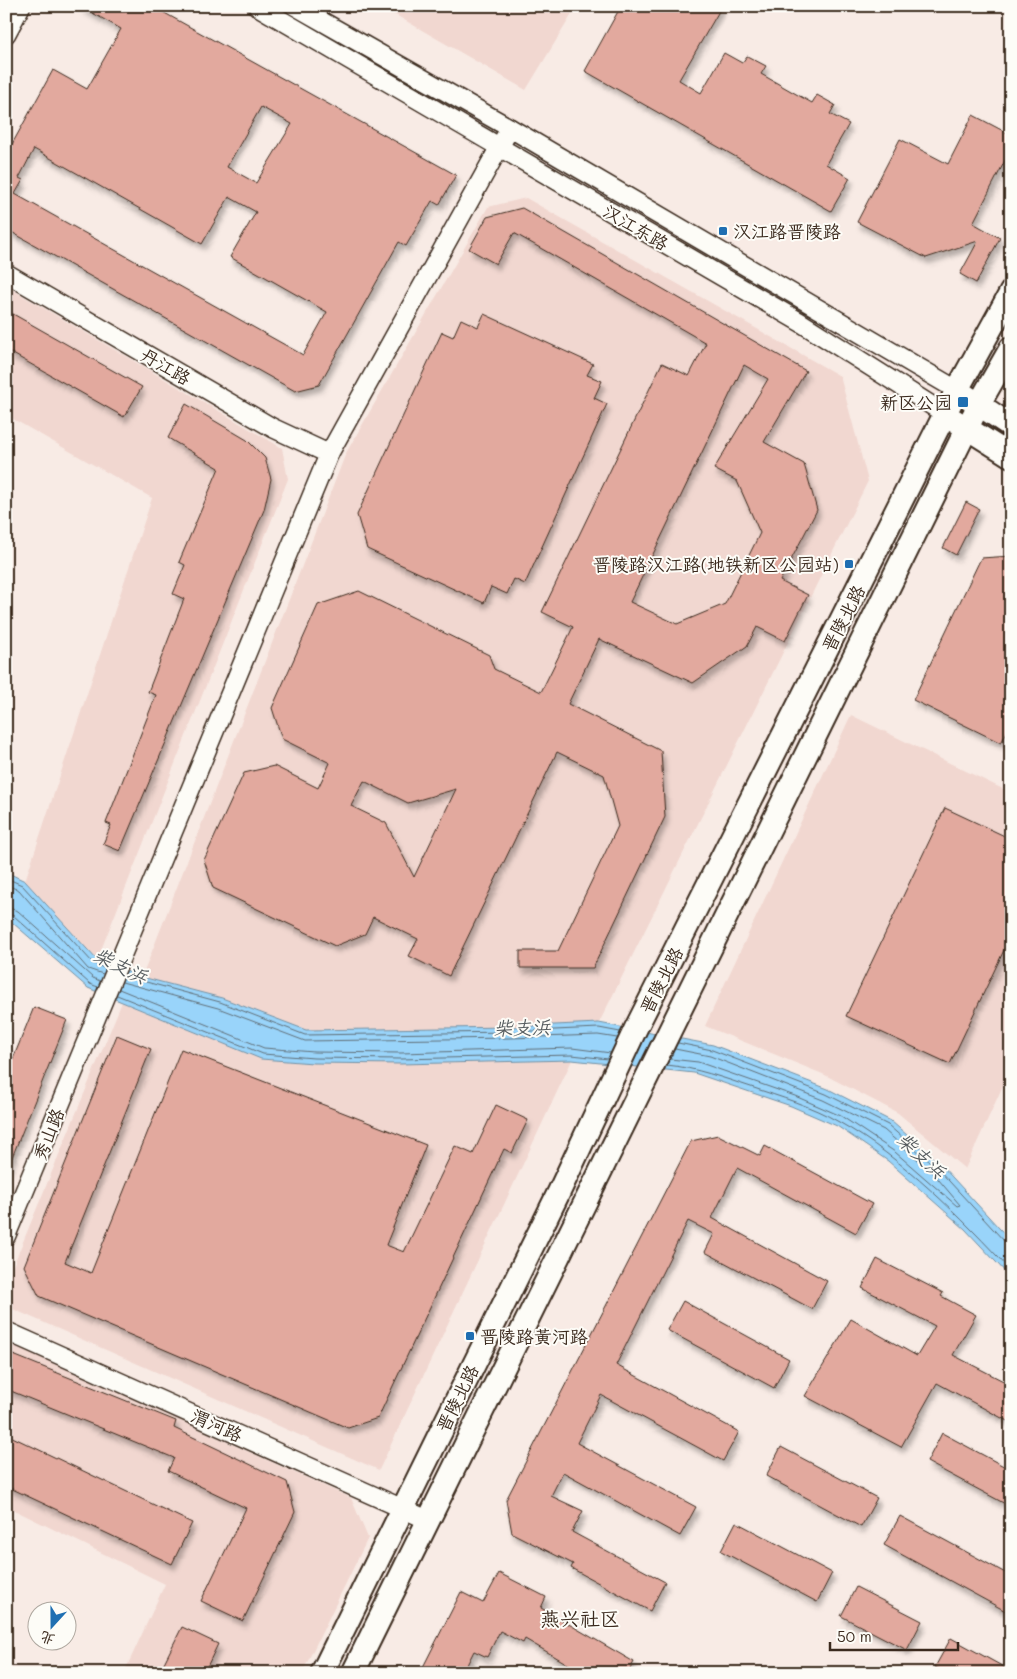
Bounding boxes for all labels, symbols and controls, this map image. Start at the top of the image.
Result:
street label: 汉江东路 [599,199,673,255]
place label: 汉江路晋陵路 [733,219,841,243]
marker: 汉江路晋陵路 [717,225,729,237]
street label: 丹江路 [137,342,195,390]
place label: 新区公园 [880,390,952,414]
marker: 新区公园 [956,395,970,409]
place label: 晋陵路汉江路(地铁新区公园站) [593,552,839,576]
marker: 晋陵路汉江路(地铁新区公园站) [843,558,855,570]
street label: 晋陵北路 [816,580,870,656]
water label: 柴支浜 [90,941,153,989]
street label: 晋陵北路 [634,942,688,1018]
water label: 柴支浜 [493,1014,552,1040]
street label: 秀山路 [27,1104,69,1164]
water label: 柴支浜 [893,1126,952,1184]
place label: 晋陵路黄河路 [480,1324,588,1348]
marker: 晋陵路黄河路 [464,1330,476,1342]
street label: 晋陵北路 [430,1360,484,1436]
street label: 渭河路 [187,1403,247,1447]
north arrow [28,1602,78,1652]
district label: 燕兴社区 [540,1605,620,1631]
scale bar [830,1619,957,1651]
text: 50 m [837,1626,872,1646]
text: 北 [37,1627,57,1650]

